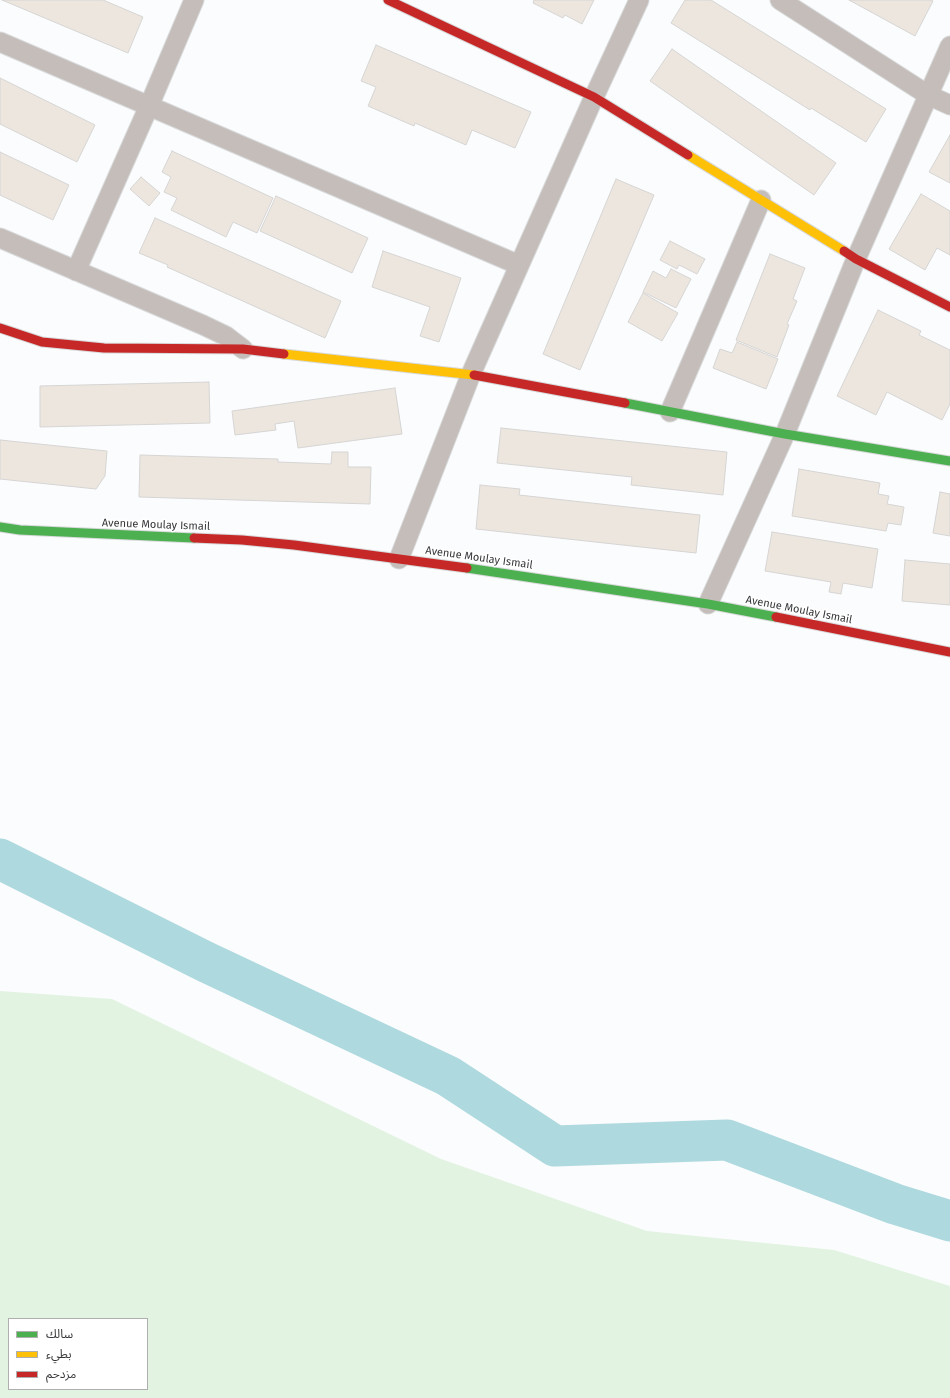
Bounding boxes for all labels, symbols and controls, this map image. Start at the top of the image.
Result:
street label: Avenue Moulay Ismail [102,517,210,533]
street label: Avenue Moulay Ismail [424,544,534,572]
street label: Avenue Moulay Ismail [745,593,853,627]
legend [8,1318,148,1390]
text: سالك [46,1327,73,1341]
text: بطيء [46,1347,72,1361]
text: مزدحم [46,1367,76,1381]

